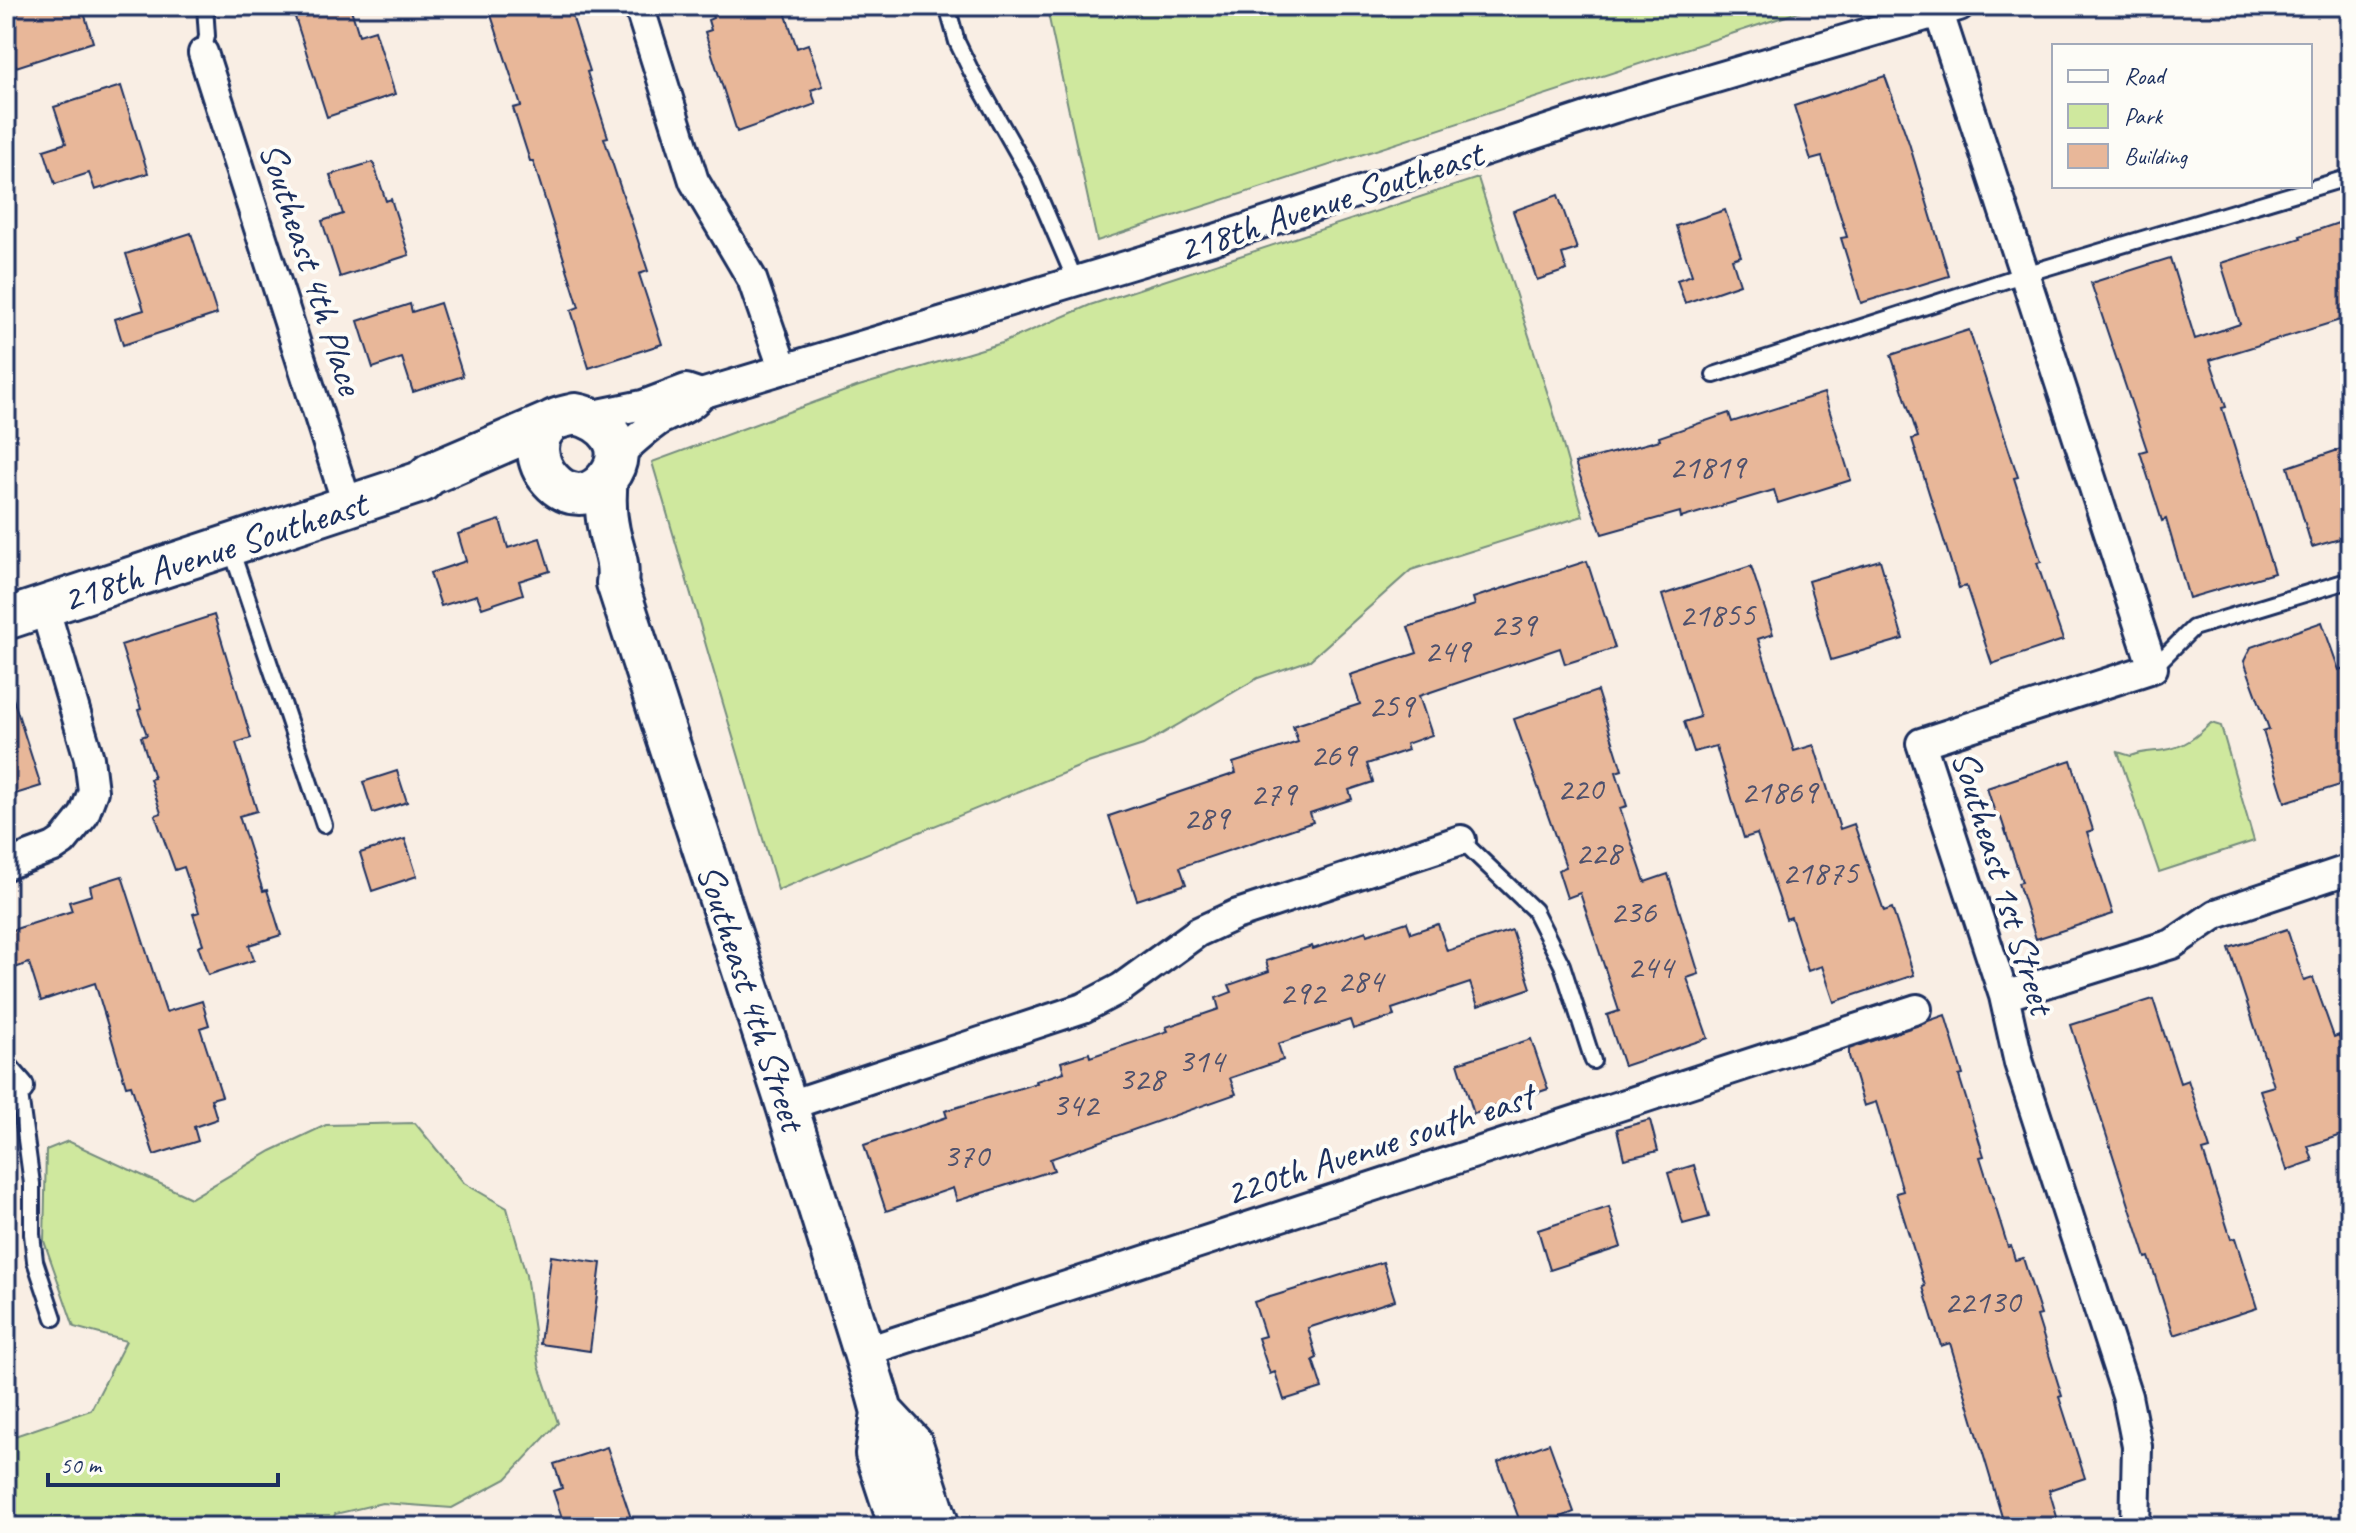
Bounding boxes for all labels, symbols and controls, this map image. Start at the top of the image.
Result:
legend [2052,44,2312,188]
text: Road [2124,61,2168,91]
text: Park [2124,101,2164,131]
street label: 218th Avenue Southeast [1172,129,1491,273]
street label: Southeast 4th Place [249,136,375,402]
text: Building [2124,141,2189,171]
house number: 21819 [1669,445,1748,488]
street label: 218th Avenue Southeast [56,479,375,623]
house number: 21855 [1679,593,1757,636]
house number: 239 [1490,603,1539,646]
house number: 249 [1424,629,1473,672]
house number: 259 [1368,684,1417,727]
house number: 269 [1310,733,1359,776]
street label: Southeast 1st Street [1941,745,2067,1023]
house number: 220 [1557,767,1606,810]
house number: 21869 [1741,770,1820,813]
house number: 279 [1250,772,1299,815]
house number: 289 [1183,796,1232,839]
house number: 228 [1575,831,1625,874]
house number: 21875 [1782,851,1860,894]
street label: Southeast 4th Street [686,858,818,1139]
house number: 236 [1610,890,1658,933]
house number: 244 [1627,945,1677,988]
house number: 284 [1337,959,1387,1002]
house number: 292 [1279,971,1328,1014]
house number: 314 [1178,1039,1228,1082]
house number: 328 [1118,1057,1168,1100]
street label: 220th Avenue south east [1219,1071,1544,1216]
house number: 342 [1052,1083,1101,1126]
house number: 370 [943,1134,992,1177]
house number: 22130 [1944,1280,2023,1323]
scale bar [48,1437,278,1487]
text: 50 m [60,1450,103,1480]

